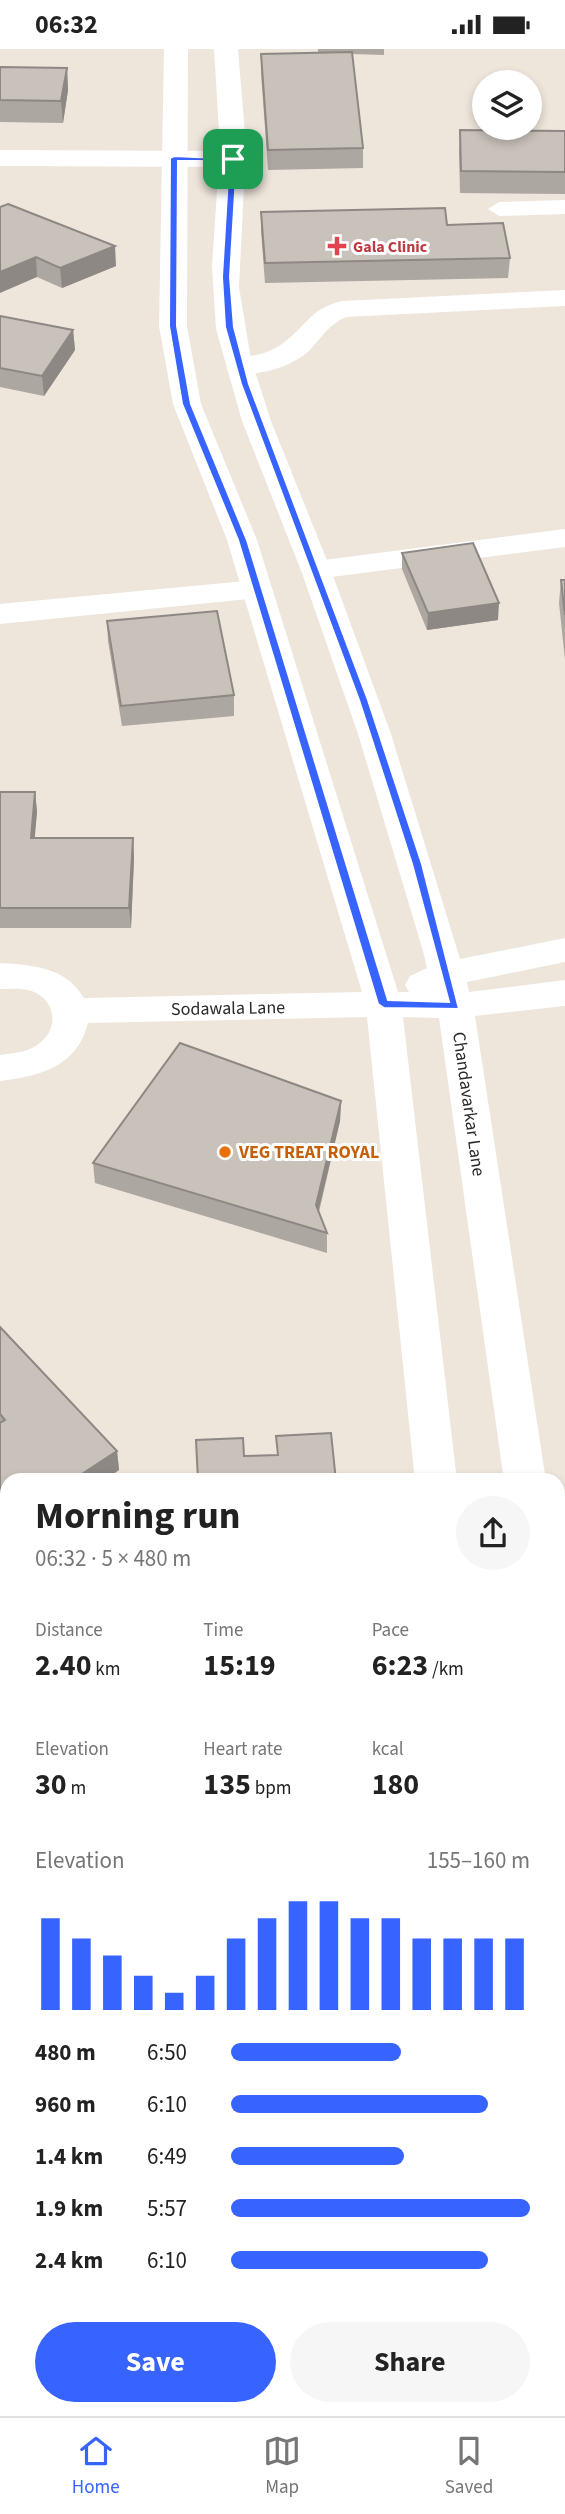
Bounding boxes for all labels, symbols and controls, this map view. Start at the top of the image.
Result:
text: 06:32 [35,6,98,43]
map controls [472,70,542,140]
button: layers [472,70,542,140]
pin [203,129,263,189]
icon: arrive [214,140,252,178]
marker: Gala Clinic [327,236,347,256]
place label: Gala Clinic [353,236,428,258]
street label: Sodawala Lane [171,995,285,1022]
street label: Chandavarkar Lane [446,1030,491,1178]
place label: VEG TREAT ROYAL [238,1140,379,1165]
marker: VEG TREAT ROYAL [217,1144,233,1160]
text: Morning run [35,1489,240,1543]
button: share [456,1496,530,1570]
text: 06:32 · 5 × 480 m [35,1542,191,1575]
text: Distance [35,1617,103,1644]
text: Time [203,1617,243,1644]
text: Pace [372,1617,409,1644]
text: 2.40 [35,1644,92,1687]
text: 15:19 [203,1644,276,1687]
text: 6:23 [372,1644,428,1687]
text: km [92,1656,121,1683]
text: /km [428,1656,464,1683]
text: Elevation [35,1736,109,1763]
text: Heart rate [203,1736,282,1763]
text: kcal [372,1736,404,1763]
text: 30 [35,1763,67,1806]
text: 135 [203,1763,251,1806]
text: 180 [372,1763,419,1806]
text: m [67,1775,86,1802]
text: bpm [251,1775,291,1802]
text: Elevation [35,1844,125,1877]
text: 155–160 m [427,1844,530,1877]
text: 480 m [35,2036,96,2069]
text: 6:50 [147,2036,187,2069]
text: 960 m [35,2088,96,2121]
text: 6:10 [147,2088,187,2121]
text: 1.4 km [35,2140,103,2173]
text: 6:49 [147,2140,187,2173]
text: 1.9 km [35,2192,103,2225]
text: 5:57 [147,2192,187,2225]
text: 2.4 km [35,2244,103,2277]
text: 6:10 [147,2244,187,2277]
button: Save [35,2322,276,2402]
button: Share [290,2322,530,2402]
tab: Home [72,2432,120,2501]
tab: Map [263,2432,301,2501]
tab: Saved [445,2432,493,2501]

